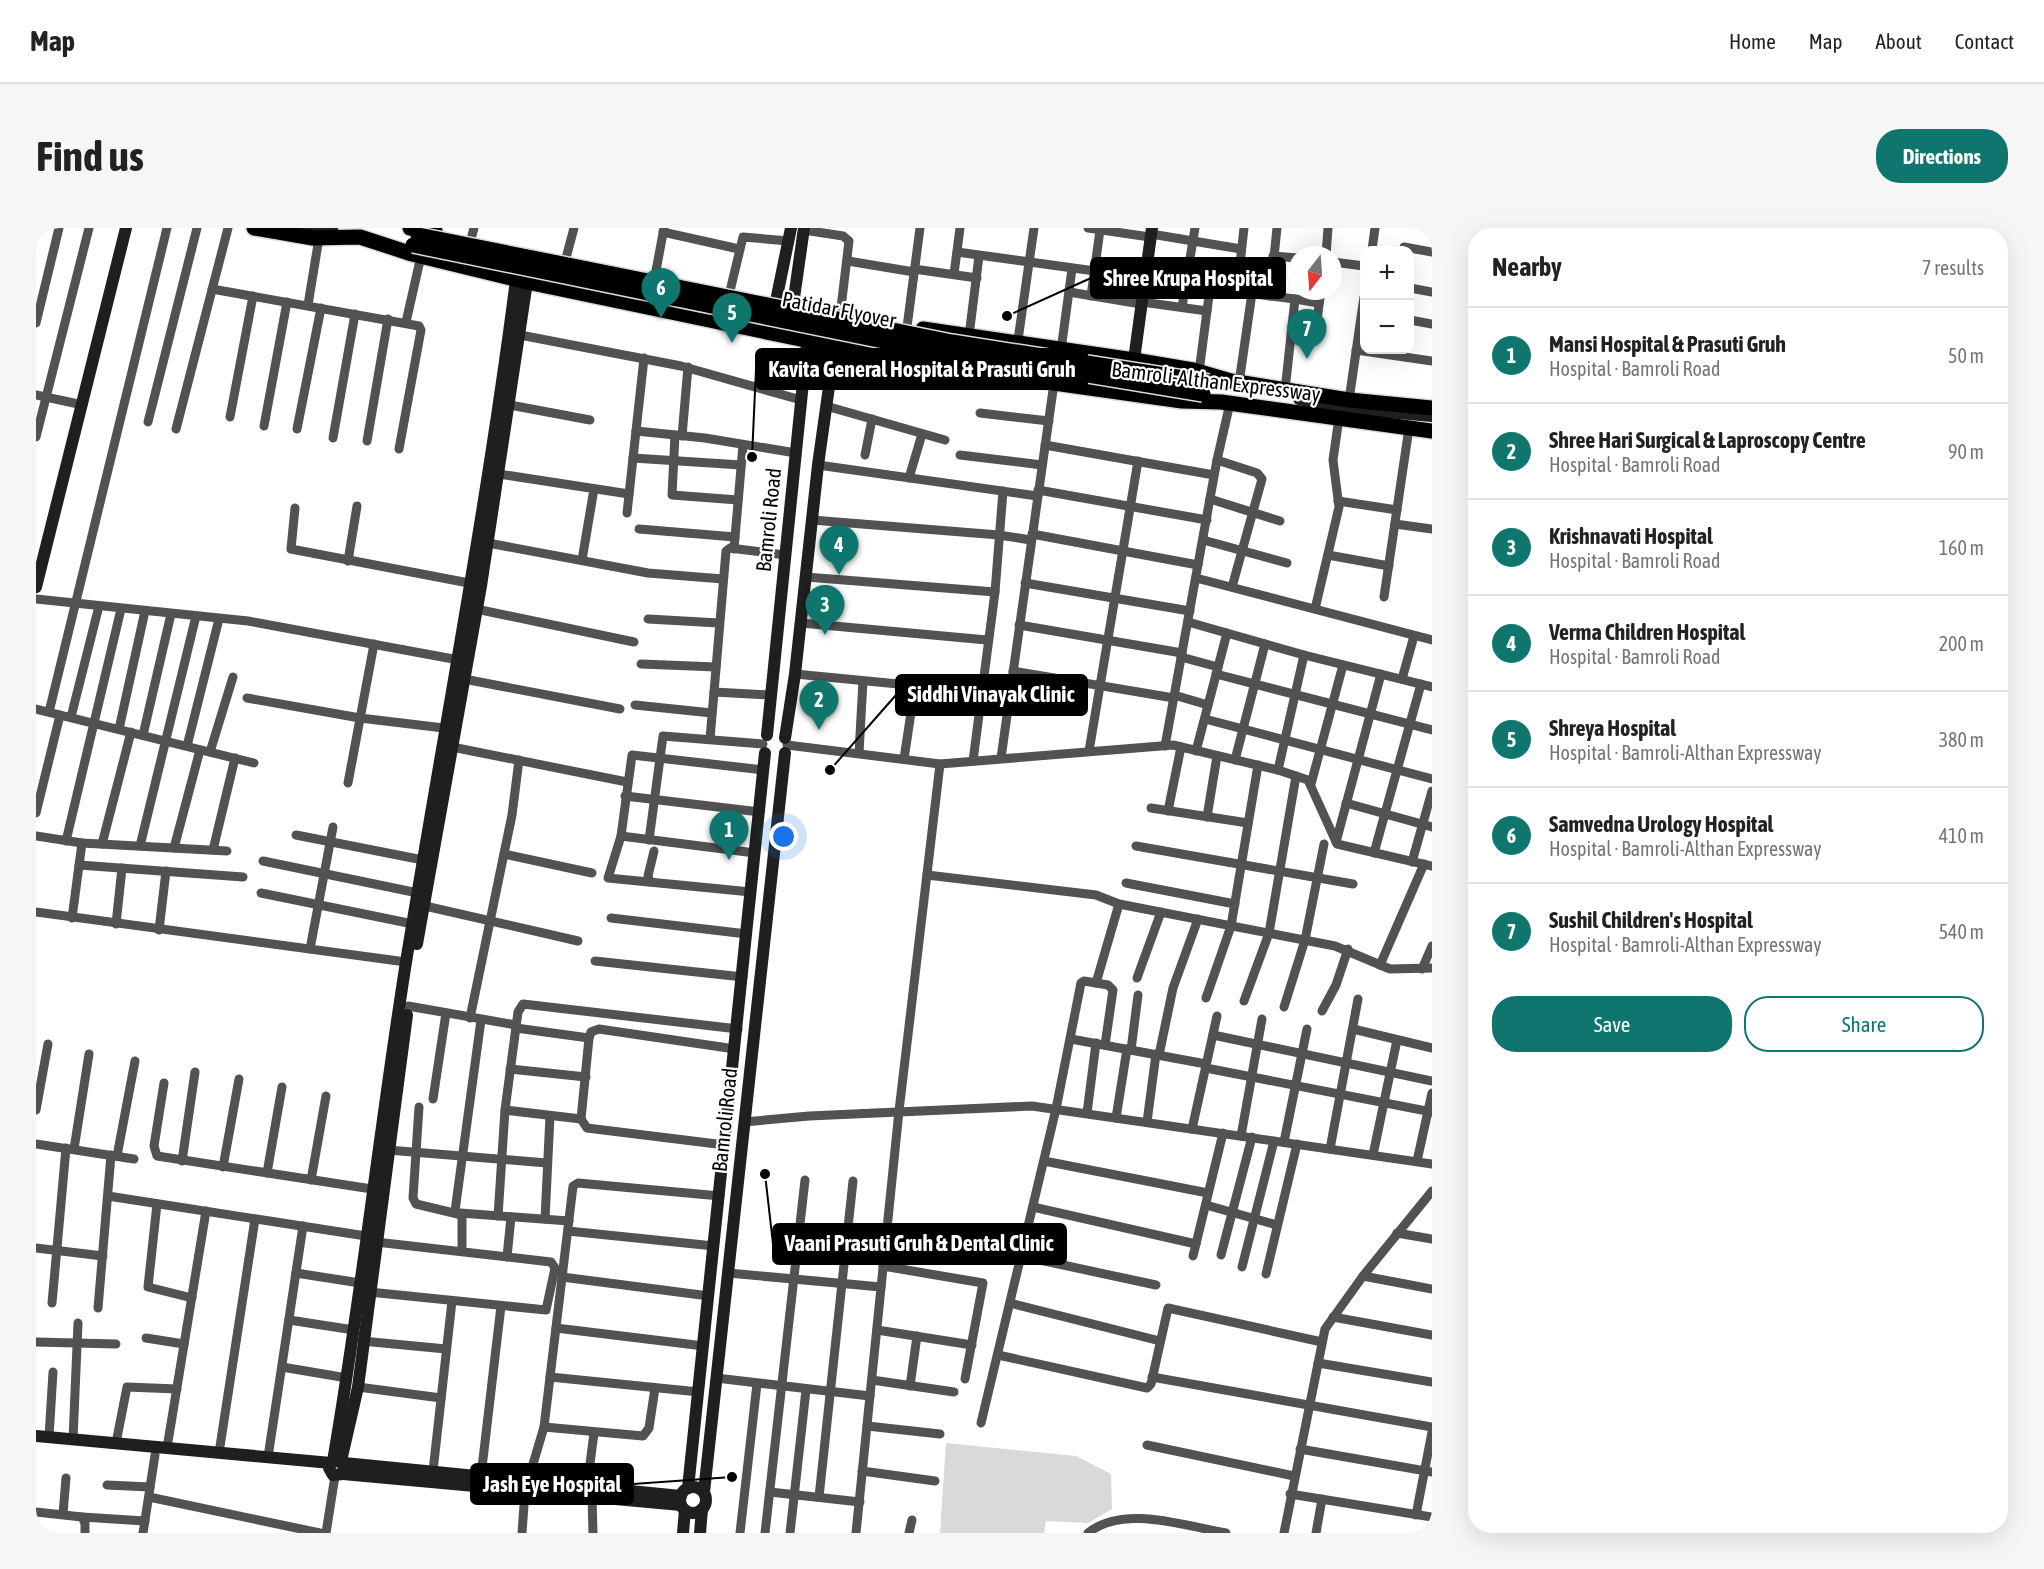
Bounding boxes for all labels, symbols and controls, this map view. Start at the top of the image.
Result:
text: Map [30,25,75,57]
text: Home [1729,29,1776,53]
text: Map [1809,29,1843,53]
text: About [1876,29,1922,53]
text: Contact [1955,29,2014,53]
button: Directions [1876,129,2008,183]
text: Find us [36,132,144,180]
north arrow [1288,246,1342,300]
map controls [1360,246,1414,354]
button: + [1360,246,1414,300]
text: Nearby [1492,252,1562,282]
text: 7 results [1922,256,1984,279]
callout: Shree Krupa Hospital [1091,258,1285,298]
text: Shree Krupa Hospital [1103,265,1274,291]
pin: 6 [642,268,680,318]
street label: Patidar Flyover [780,286,899,332]
pin: 5 [712,294,752,343]
button: − [1360,300,1414,354]
pin: 7 [1288,310,1326,359]
text: Mansi Hospital & Prasuti Gruh [1549,331,1786,357]
text: 1 [1507,344,1516,367]
text: 50 m [1948,344,1984,367]
callout: Kavita General Hospital & Prasuti Gruh [756,349,1087,389]
text: Kavita General Hospital & Prasuti Gruh [768,356,1076,382]
street label: Bamroli-Althan Expressway [1110,356,1322,406]
text: Hospital · Bamroli Road [1549,357,1721,380]
text: Shree Hari Surgical & Laproscopy Centre [1549,427,1866,453]
text: 2 [1507,440,1516,463]
text: 90 m [1948,440,1984,463]
text: Hospital · Bamroli Road [1549,453,1721,476]
street label: Bamroli Road [751,467,785,573]
text: Krishnavati Hospital [1549,523,1713,549]
pin: 4 [820,526,858,575]
text: 3 [1507,536,1516,559]
text: 160 m [1939,536,1984,559]
text: Hospital · Bamroli Road [1549,549,1721,572]
pin: 3 [806,586,844,635]
text: Verma Children Hospital [1549,619,1745,645]
text: 4 [1507,632,1516,655]
text: 200 m [1939,632,1984,655]
text: Hospital · Bamroli Road [1549,645,1721,668]
callout: Siddhi Vinayak Clinic [896,675,1087,715]
pin: 2 [800,680,838,730]
text: Siddhi Vinayak Clinic [907,681,1075,707]
text: Shreya Hospital [1549,715,1676,741]
text: 5 [1507,728,1516,751]
text: 380 m [1939,728,1984,751]
text: Hospital · Bamroli-Althan Expressway [1549,741,1821,764]
pin: 1 [710,810,748,860]
text: Samvedna Urology Hospital [1549,811,1773,837]
your location [769,822,798,851]
text: 6 [1507,824,1516,847]
text: 410 m [1939,824,1984,847]
text: Hospital · Bamroli-Althan Expressway [1549,837,1821,860]
text: Sushil Children's Hospital [1549,907,1753,933]
text: 7 [1507,920,1516,943]
text: 540 m [1939,920,1984,943]
text: Hospital · Bamroli-Althan Expressway [1549,933,1821,956]
button: Save [1492,996,1732,1052]
button: Share [1744,996,1984,1052]
street label: Bamroli Road [707,1067,741,1173]
callout: Vaani Prasuti Gruh & Dental Clinic [773,1224,1066,1264]
text: Vaani Prasuti Gruh & Dental Clinic [783,1230,1054,1256]
callout: Jash Eye Hospital [471,1464,633,1504]
text: Jash Eye Hospital [482,1471,623,1497]

